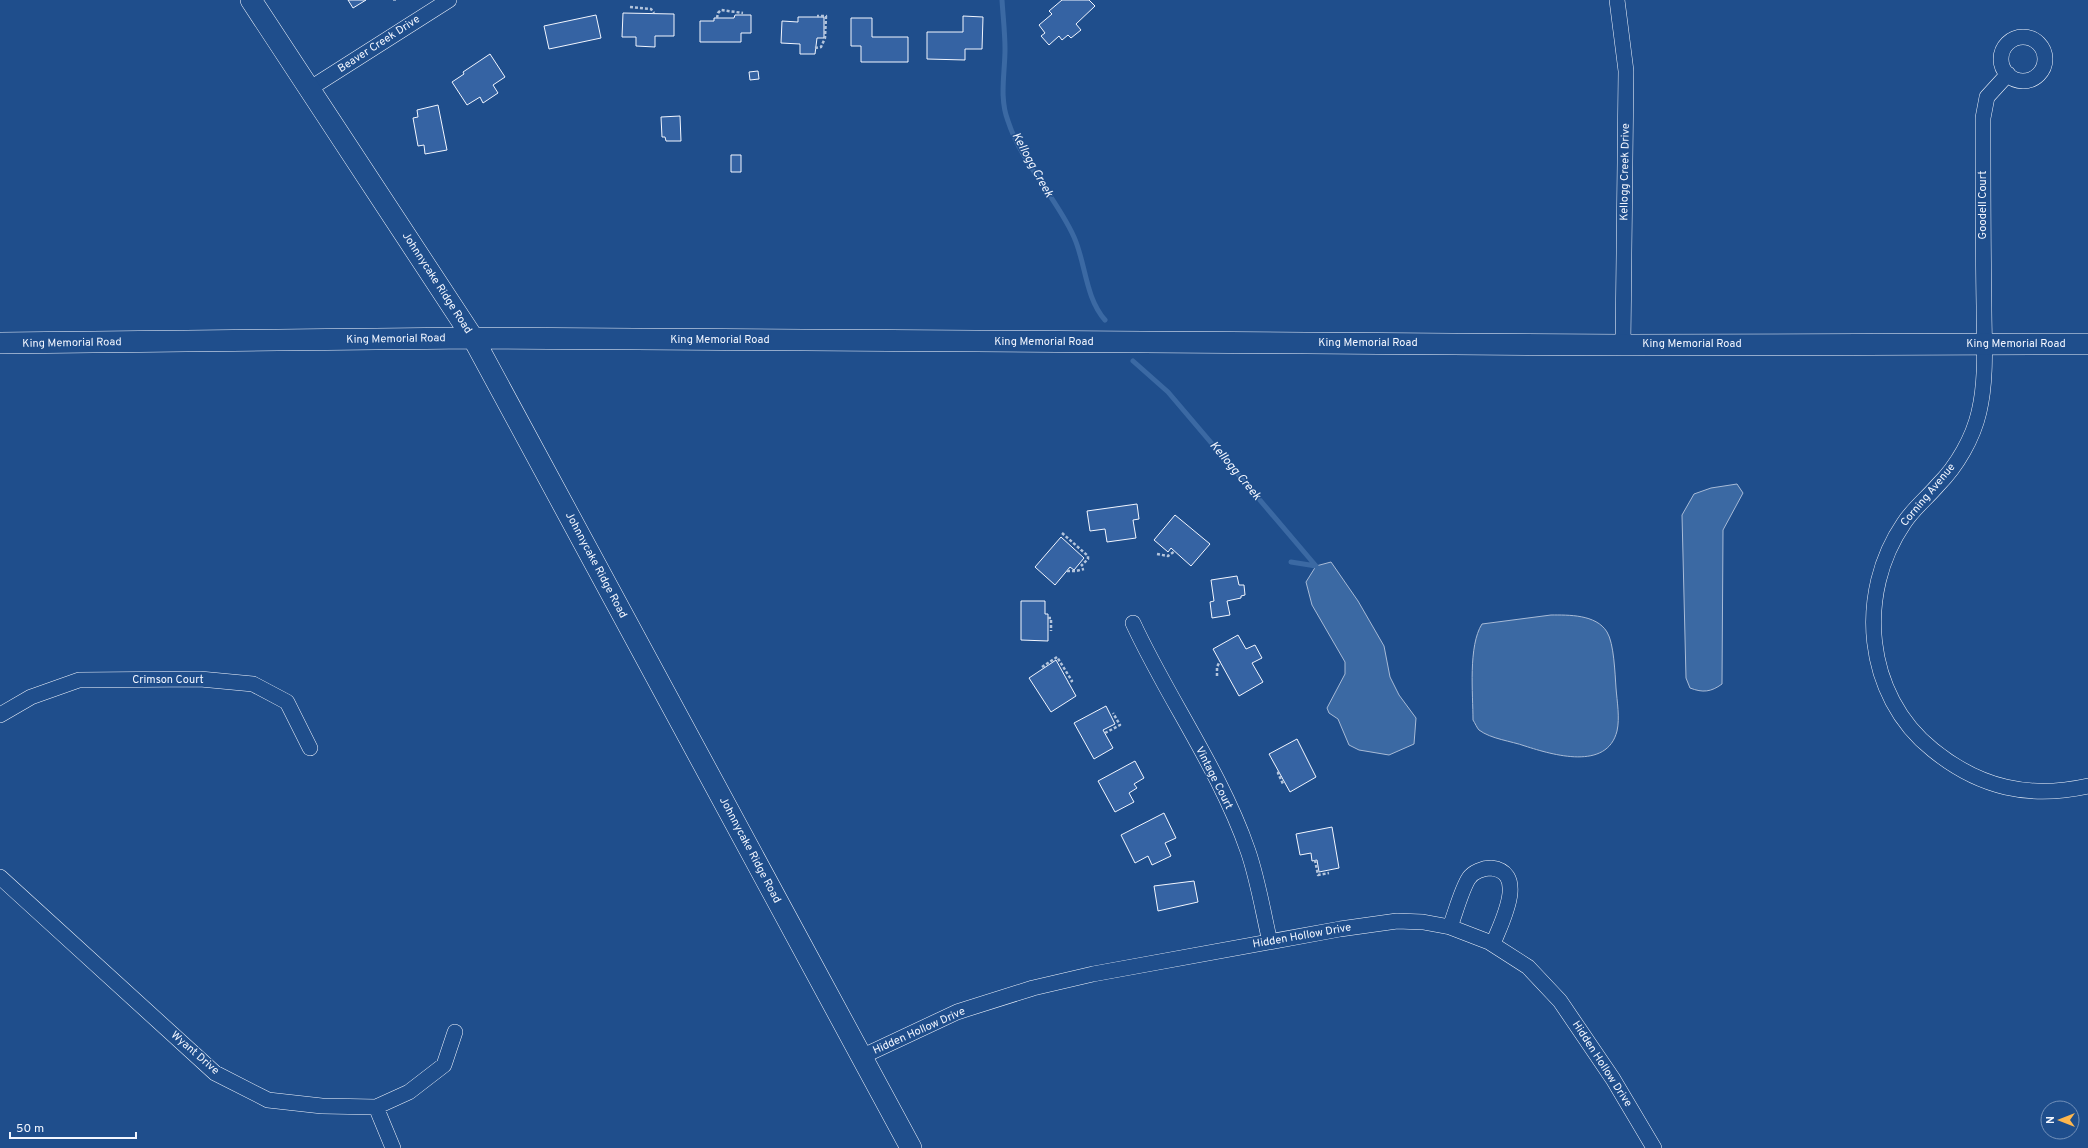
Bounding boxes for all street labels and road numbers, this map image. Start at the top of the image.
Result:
street label: Beaver Creek Drive [335,12,423,76]
street label: Kellogg Creek Drive [1617,123,1633,221]
street label: Goodell Court [1976,171,1990,239]
street label: Johnnycake Ridge Road [399,230,475,336]
street label: King Memorial Road [346,331,446,347]
street label: King Memorial Road [670,333,770,347]
street label: King Memorial Road [22,335,122,351]
street label: King Memorial Road [994,335,1094,349]
street label: King Memorial Road [1318,336,1418,350]
street label: King Memorial Road [1642,337,1742,351]
street label: King Memorial Road [1966,337,2066,351]
street label: Corning Avenue [1898,461,1958,529]
street label: Johnnycake Ridge Road [562,509,630,621]
street label: Crimson Court [132,673,204,687]
street label: Vintage Court [1192,744,1236,812]
street label: Johnnycake Ridge Road [716,794,784,906]
street label: Hidden Hollow Drive [1252,920,1352,952]
street label: Hidden Hollow Drive [871,1004,968,1058]
street label: Hidden Hollow Drive [1569,1018,1635,1110]
street label: Wyant Drive [168,1028,222,1078]

